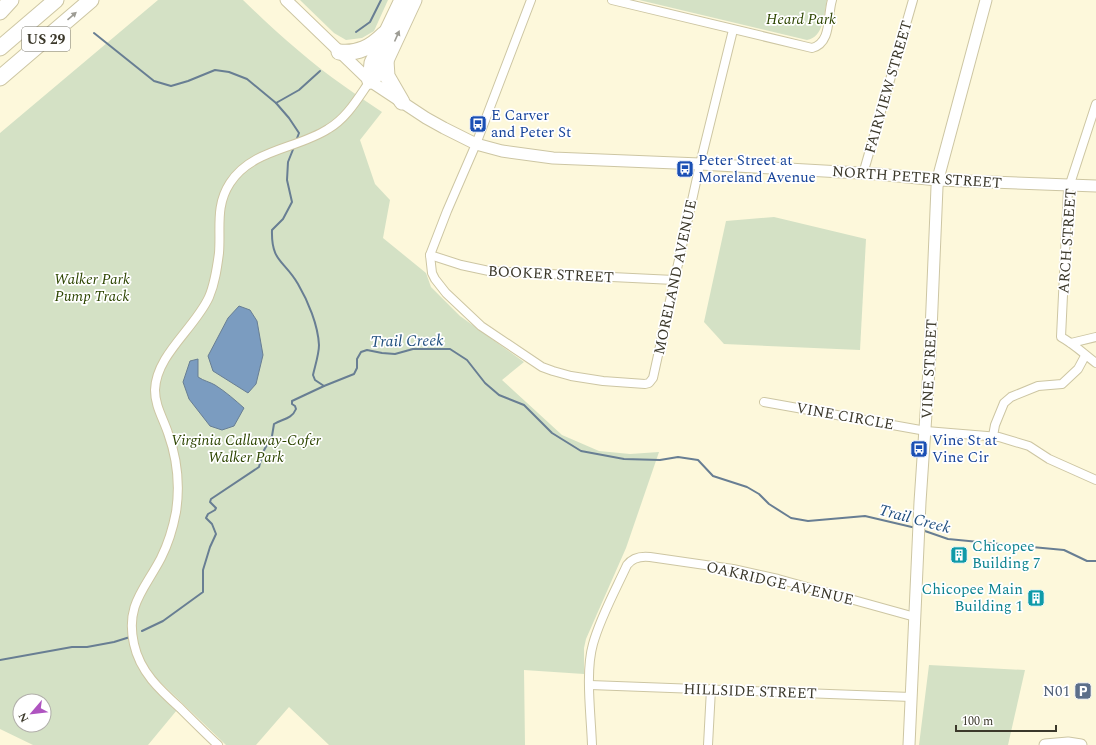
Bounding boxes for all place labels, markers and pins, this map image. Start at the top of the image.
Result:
place label: E Carver and Peter St [491,104,571,144]
bus stop icon: E Carver and Peter St [468,114,488,134]
place label: Peter Street at Moreland Avenue [698,149,816,189]
bus stop icon: Peter Street at Moreland Avenue [675,159,695,179]
place label: Vine St at Vine Cir [932,429,997,469]
bus stop icon: Vine St at Vine Cir [909,439,929,459]
place label: Chicopee Building 7 [972,535,1041,575]
building icon: Chicopee Building 7 [949,545,969,565]
place label: Chicopee Main Building 1 [921,578,1023,618]
building icon: Chicopee Main Building 1 [1026,588,1046,608]
place label: N01 [1043,680,1070,703]
parking icon: N01 [1073,681,1093,701]

